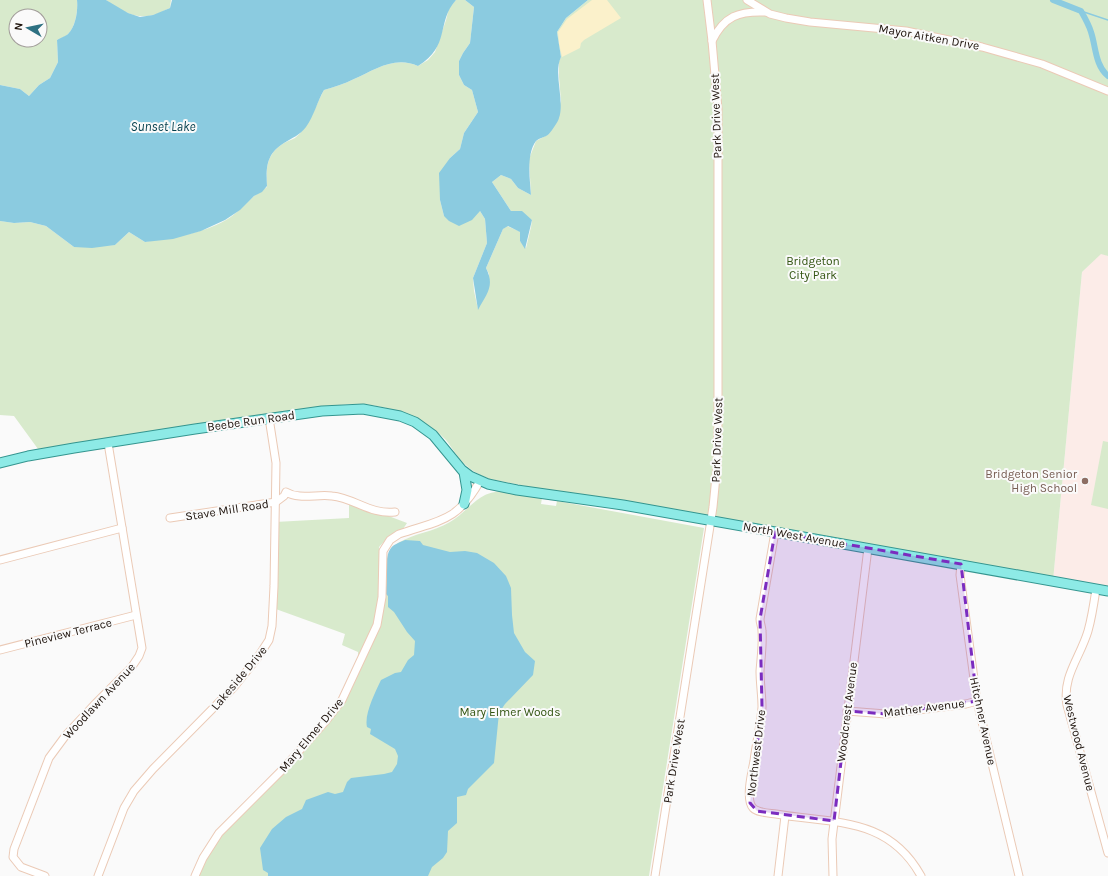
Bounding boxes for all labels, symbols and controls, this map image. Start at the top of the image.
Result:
north arrow [8,8,48,48]
street label: Mayor Aitken Drive [877,21,981,53]
text: N [12,22,26,31]
street label: Park Drive West [707,73,724,159]
water label: Sunset Lake [130,119,196,134]
park label: Bridgeton City Park [786,254,840,282]
street label: Park Drive West [709,397,726,483]
street label: Beebe Run Road [206,408,296,434]
place label: Bridgeton Senior High School [985,467,1078,495]
marker: Bridgeton Senior High School [1080,476,1090,486]
street label: Stave Mill Road [184,496,270,524]
street label: North West Avenue [742,519,846,551]
street label: Pineview Terrace [23,615,113,651]
street label: Lakeside Drive [208,643,270,713]
street label: Woodlawn Avenue [60,660,138,742]
street label: Woodcrest Avenue [834,661,860,763]
street label: Hitchner Avenue [967,676,999,766]
street label: Westwood Avenue [1060,693,1098,793]
street label: Mary Elmer Drive [276,695,346,775]
street label: Mather Avenue [883,696,965,720]
park label: Mary Elmer Woods [459,705,561,719]
street label: Northwest Drive [744,709,768,797]
street label: Park Drive West [660,717,688,804]

